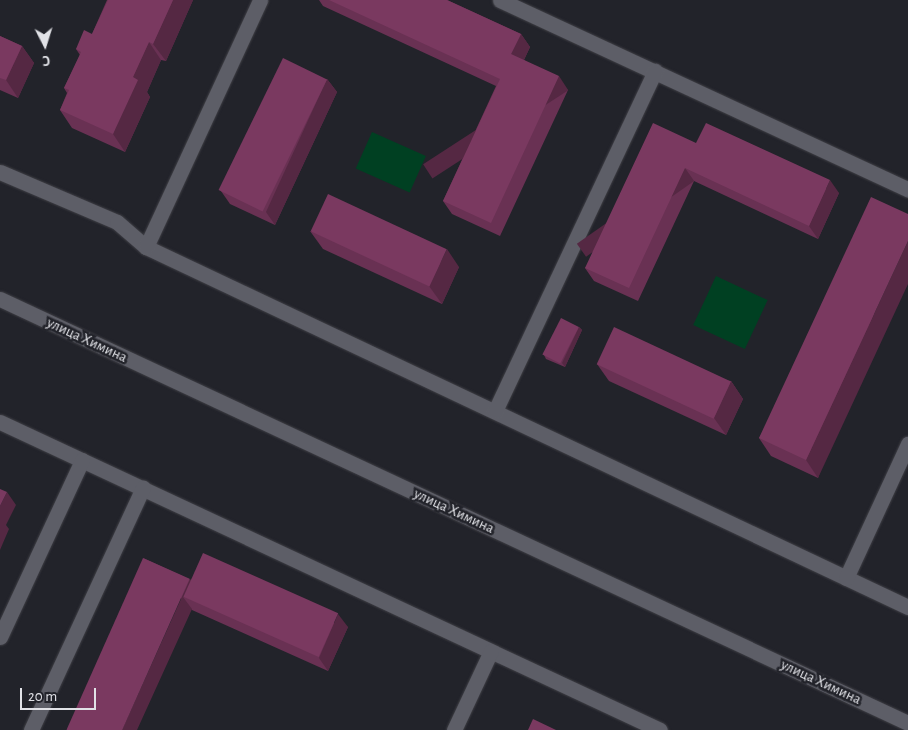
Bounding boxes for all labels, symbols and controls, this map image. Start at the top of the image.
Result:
north arrow [20,20,70,70]
text: С [42,53,51,67]
street label: улица Химина [44,314,130,366]
street label: улица Химина [411,485,497,537]
street label: улица Химина [778,656,864,708]
scale bar [22,678,99,710]
text: 20 m [28,689,57,704]

